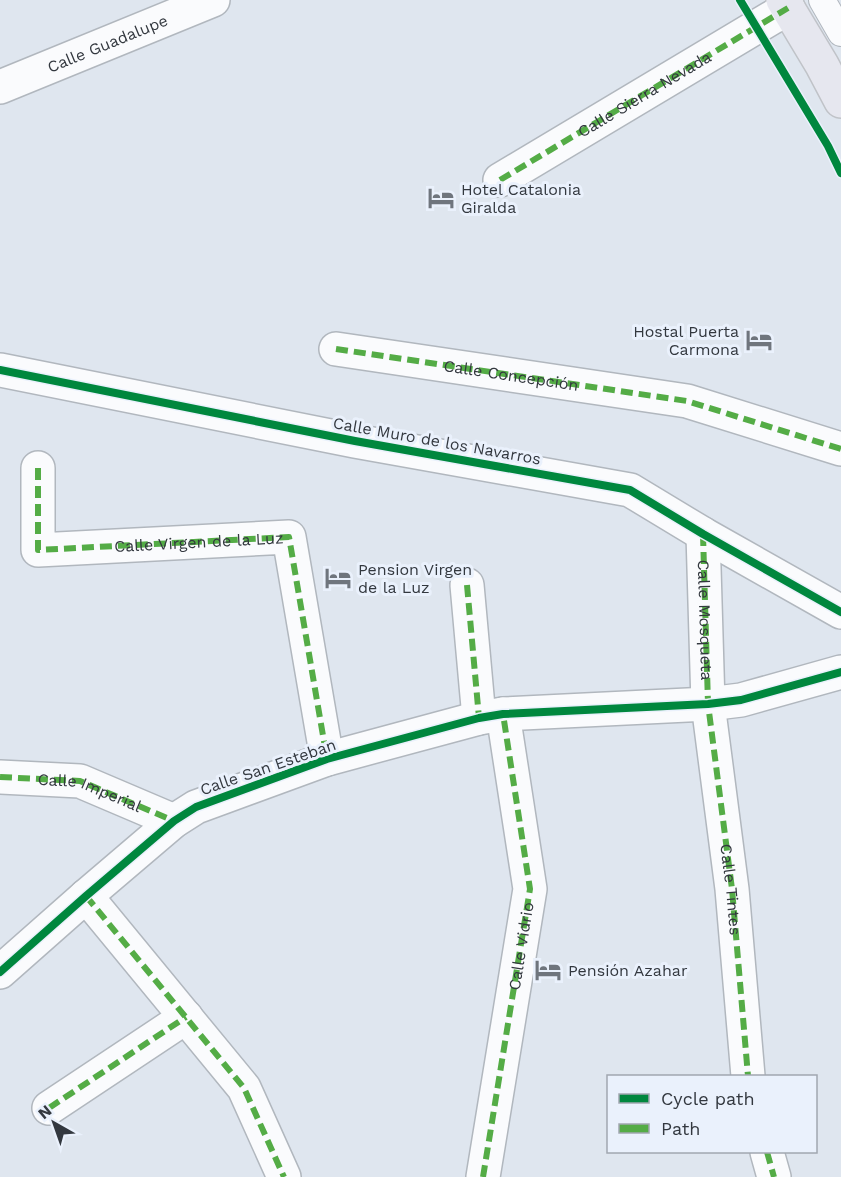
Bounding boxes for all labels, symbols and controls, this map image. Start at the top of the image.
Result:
street label: Calle Guadalupe [44,10,170,76]
street label: Calle Sierra Nevada [574,47,714,141]
place label: Hotel Catalonia Giralda [461,180,581,217]
hotel icon: Hotel Catalonia Giralda [426,183,456,213]
place label: Hostal Puerta Carmona [633,322,739,359]
hotel icon: Hostal Puerta Carmona [744,325,774,355]
street label: Calle Concepción [442,356,580,394]
street label: Calle Muro de los Navarros [332,413,542,469]
street label: Calle Virgen de la Luz [114,528,284,556]
street label: Calle Mosqueta [694,559,717,681]
place label: Pension Virgen de la Luz [358,560,472,597]
hotel icon: Pension Virgen de la Luz [323,563,353,593]
street label: Calle San Esteban [197,735,339,799]
street label: Calle Imperial [37,769,145,816]
street label: Calle Tintes [717,843,745,936]
street label: Calle Vidrio [504,901,537,992]
hotel icon: Pensión Azahar [533,955,563,985]
place label: Pensión Azahar [568,961,688,980]
legend [607,1075,817,1153]
text: Cycle path [661,1088,755,1109]
north arrow [24,1093,84,1153]
text: N [34,1101,55,1123]
text: Path [661,1118,701,1139]

